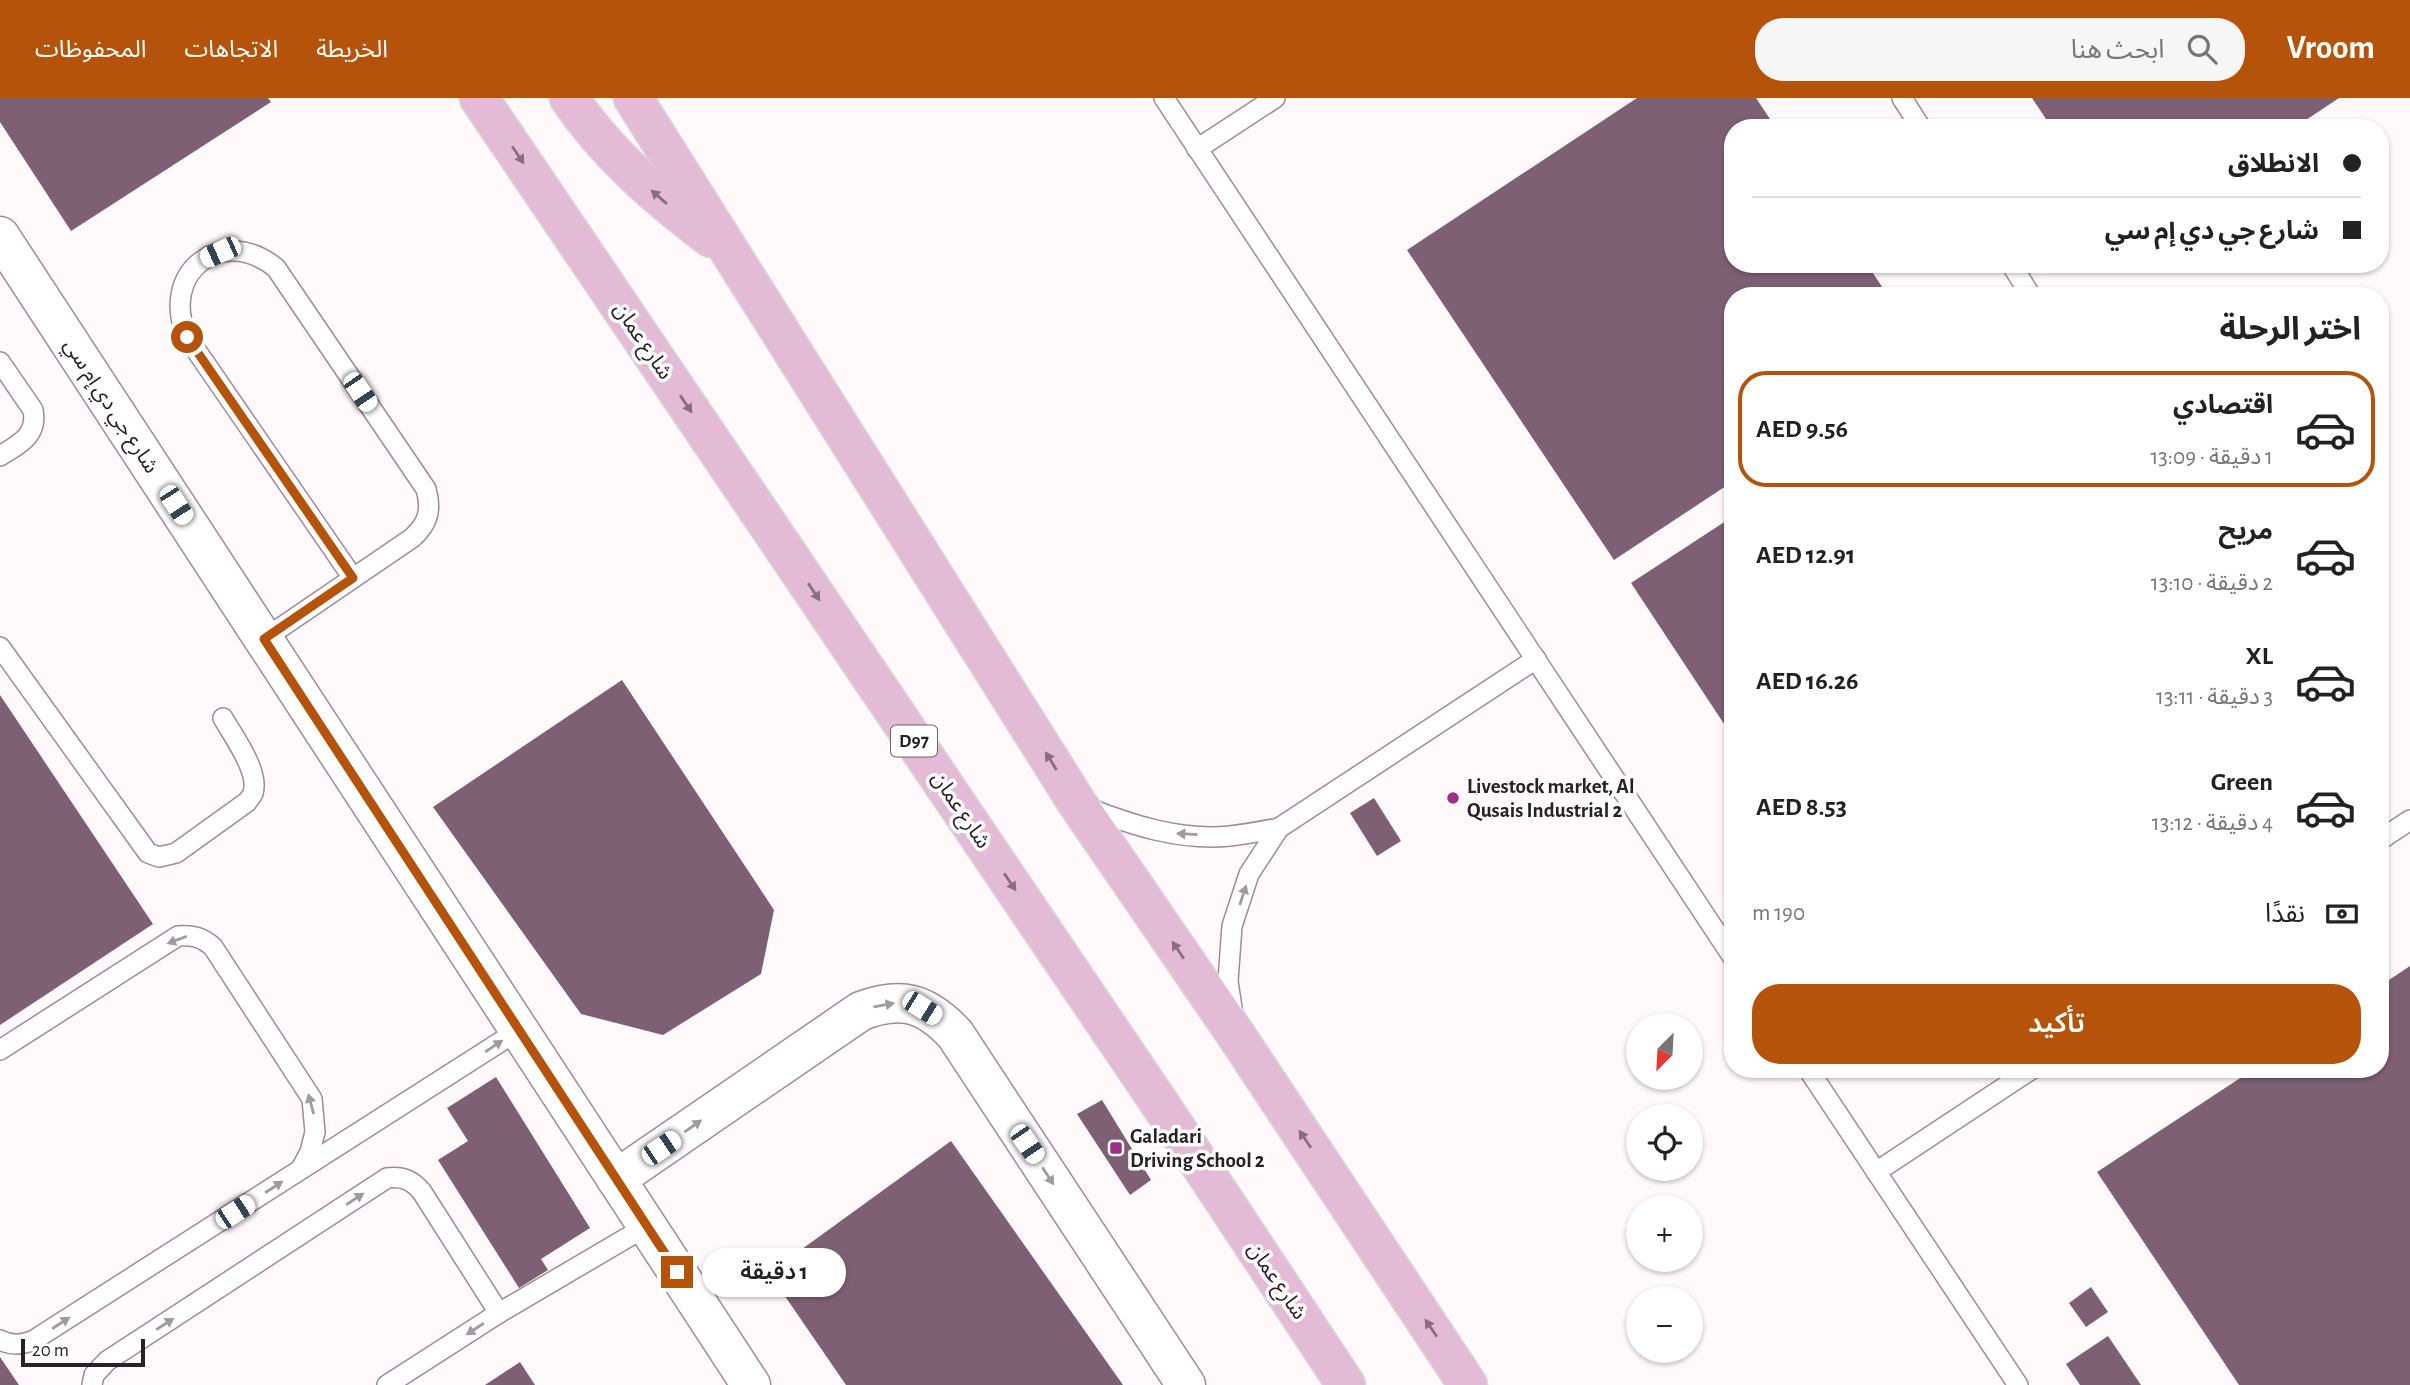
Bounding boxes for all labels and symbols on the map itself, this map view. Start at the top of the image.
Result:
one-way arrow [511,145,524,164]
one-way arrow [650,189,668,205]
car [197,234,244,270]
street label: شارع عمان [606,299,676,385]
route start [171,321,203,353]
street label: شارع جي دي إم سي [56,335,162,480]
car [340,369,381,415]
one-way arrow [679,395,693,413]
car [156,482,197,528]
one-way arrow [807,583,821,601]
road number: D97 [891,726,937,756]
one-way arrow [1044,752,1057,771]
street label: شارع عمان [924,768,994,854]
place label: Livestock market, Al Qusais Industrial 2 [1467,776,1635,822]
marker: Livestock market, Al Qusais Industrial 2 [1445,790,1461,806]
one-way arrow [1176,829,1198,840]
one-way arrow [1003,873,1017,891]
one-way arrow [1238,885,1248,906]
one-way arrow [166,934,187,945]
one-way arrow [1171,941,1185,959]
car [899,988,946,1028]
one-way arrow [873,999,895,1010]
north arrow [1626,1013,1703,1090]
one-way arrow [485,1040,504,1053]
one-way arrow [305,1093,316,1115]
one-way arrow [684,1119,702,1133]
car [1007,1121,1048,1167]
place label: Galadari Driving School 2 [1130,1126,1265,1171]
car [638,1128,685,1168]
one-way arrow [1299,1129,1312,1148]
marker: Galadari Driving School 2 [1108,1140,1124,1156]
one-way arrow [1042,1166,1055,1186]
one-way arrow [264,1181,283,1194]
car [212,1192,259,1232]
one-way arrow [346,1192,364,1206]
street label: شارع عمان [1240,1239,1310,1325]
callout: 1 دقيقة [702,1248,845,1296]
route end [661,1256,693,1288]
one-way arrow [52,1316,71,1329]
one-way arrow [155,1317,174,1330]
one-way arrow [1424,1319,1438,1337]
one-way arrow [465,1322,484,1335]
scale bar [21,1336,145,1368]

